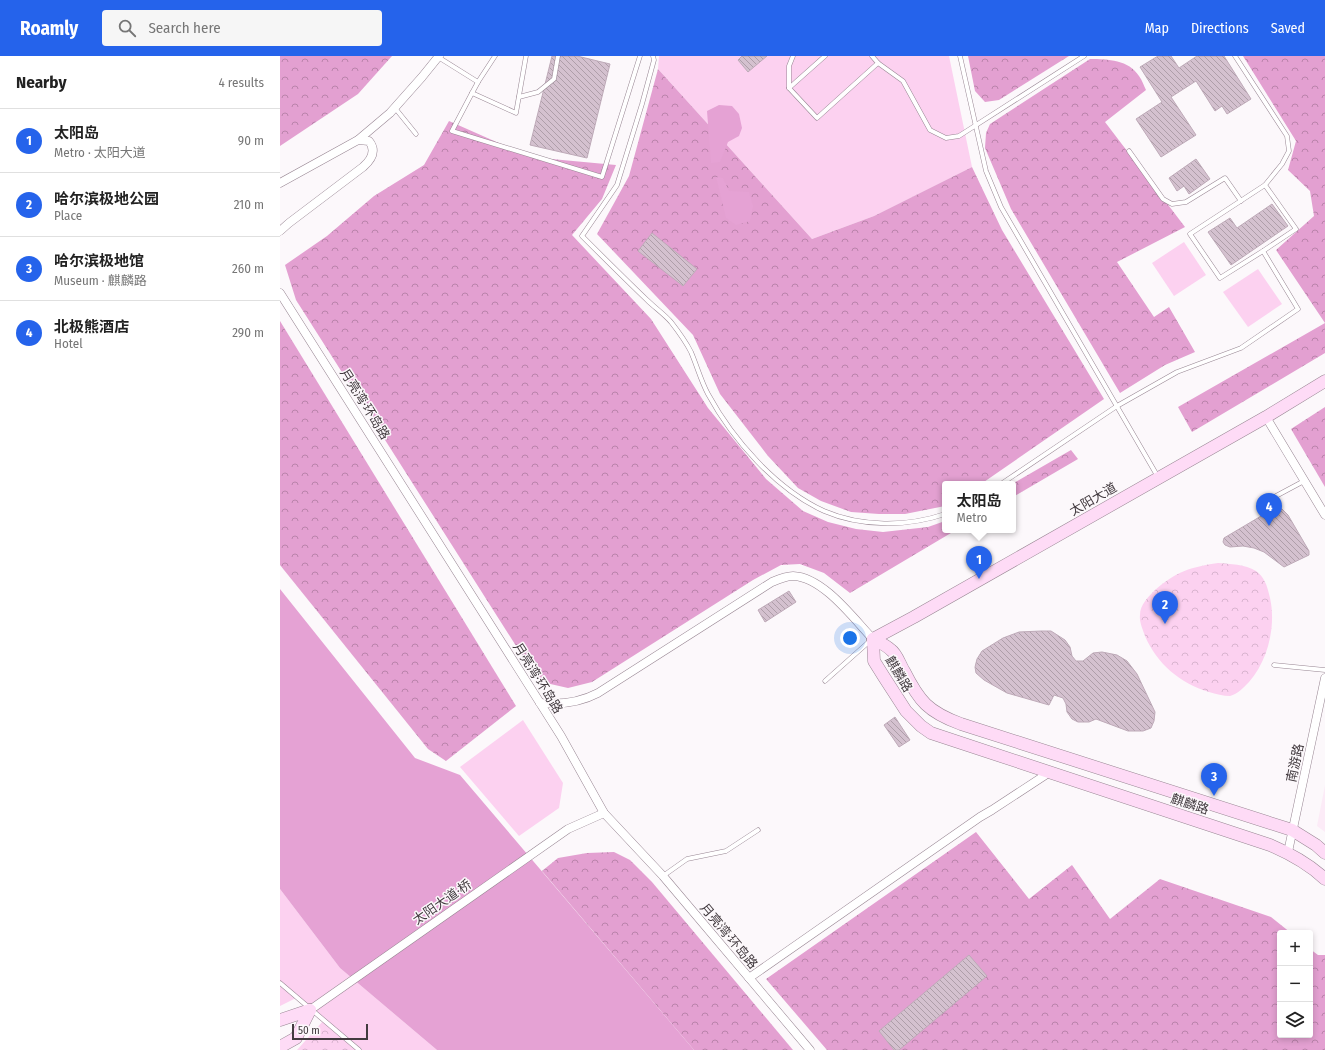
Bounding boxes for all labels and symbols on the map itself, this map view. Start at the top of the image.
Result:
street label: 月亮湾·环岛路 [337,366,393,442]
street label: 太阳大道 [1067,480,1119,518]
pin: 4 [1256,493,1282,526]
pin: 1 [966,546,992,579]
pin: 2 [1152,591,1178,624]
your location [840,628,860,648]
street label: 月亮湾·环岛路 [510,640,566,716]
street label: 麒麟路 [883,653,915,695]
street label: 南游路 [1284,742,1306,784]
pin: 3 [1201,763,1227,796]
street label: 麒麟路 [1169,791,1211,817]
street label: 太阳大道·桥 [410,876,474,928]
street label: 月亮湾·环岛路 [697,900,761,972]
scale bar [292,1022,368,1041]

